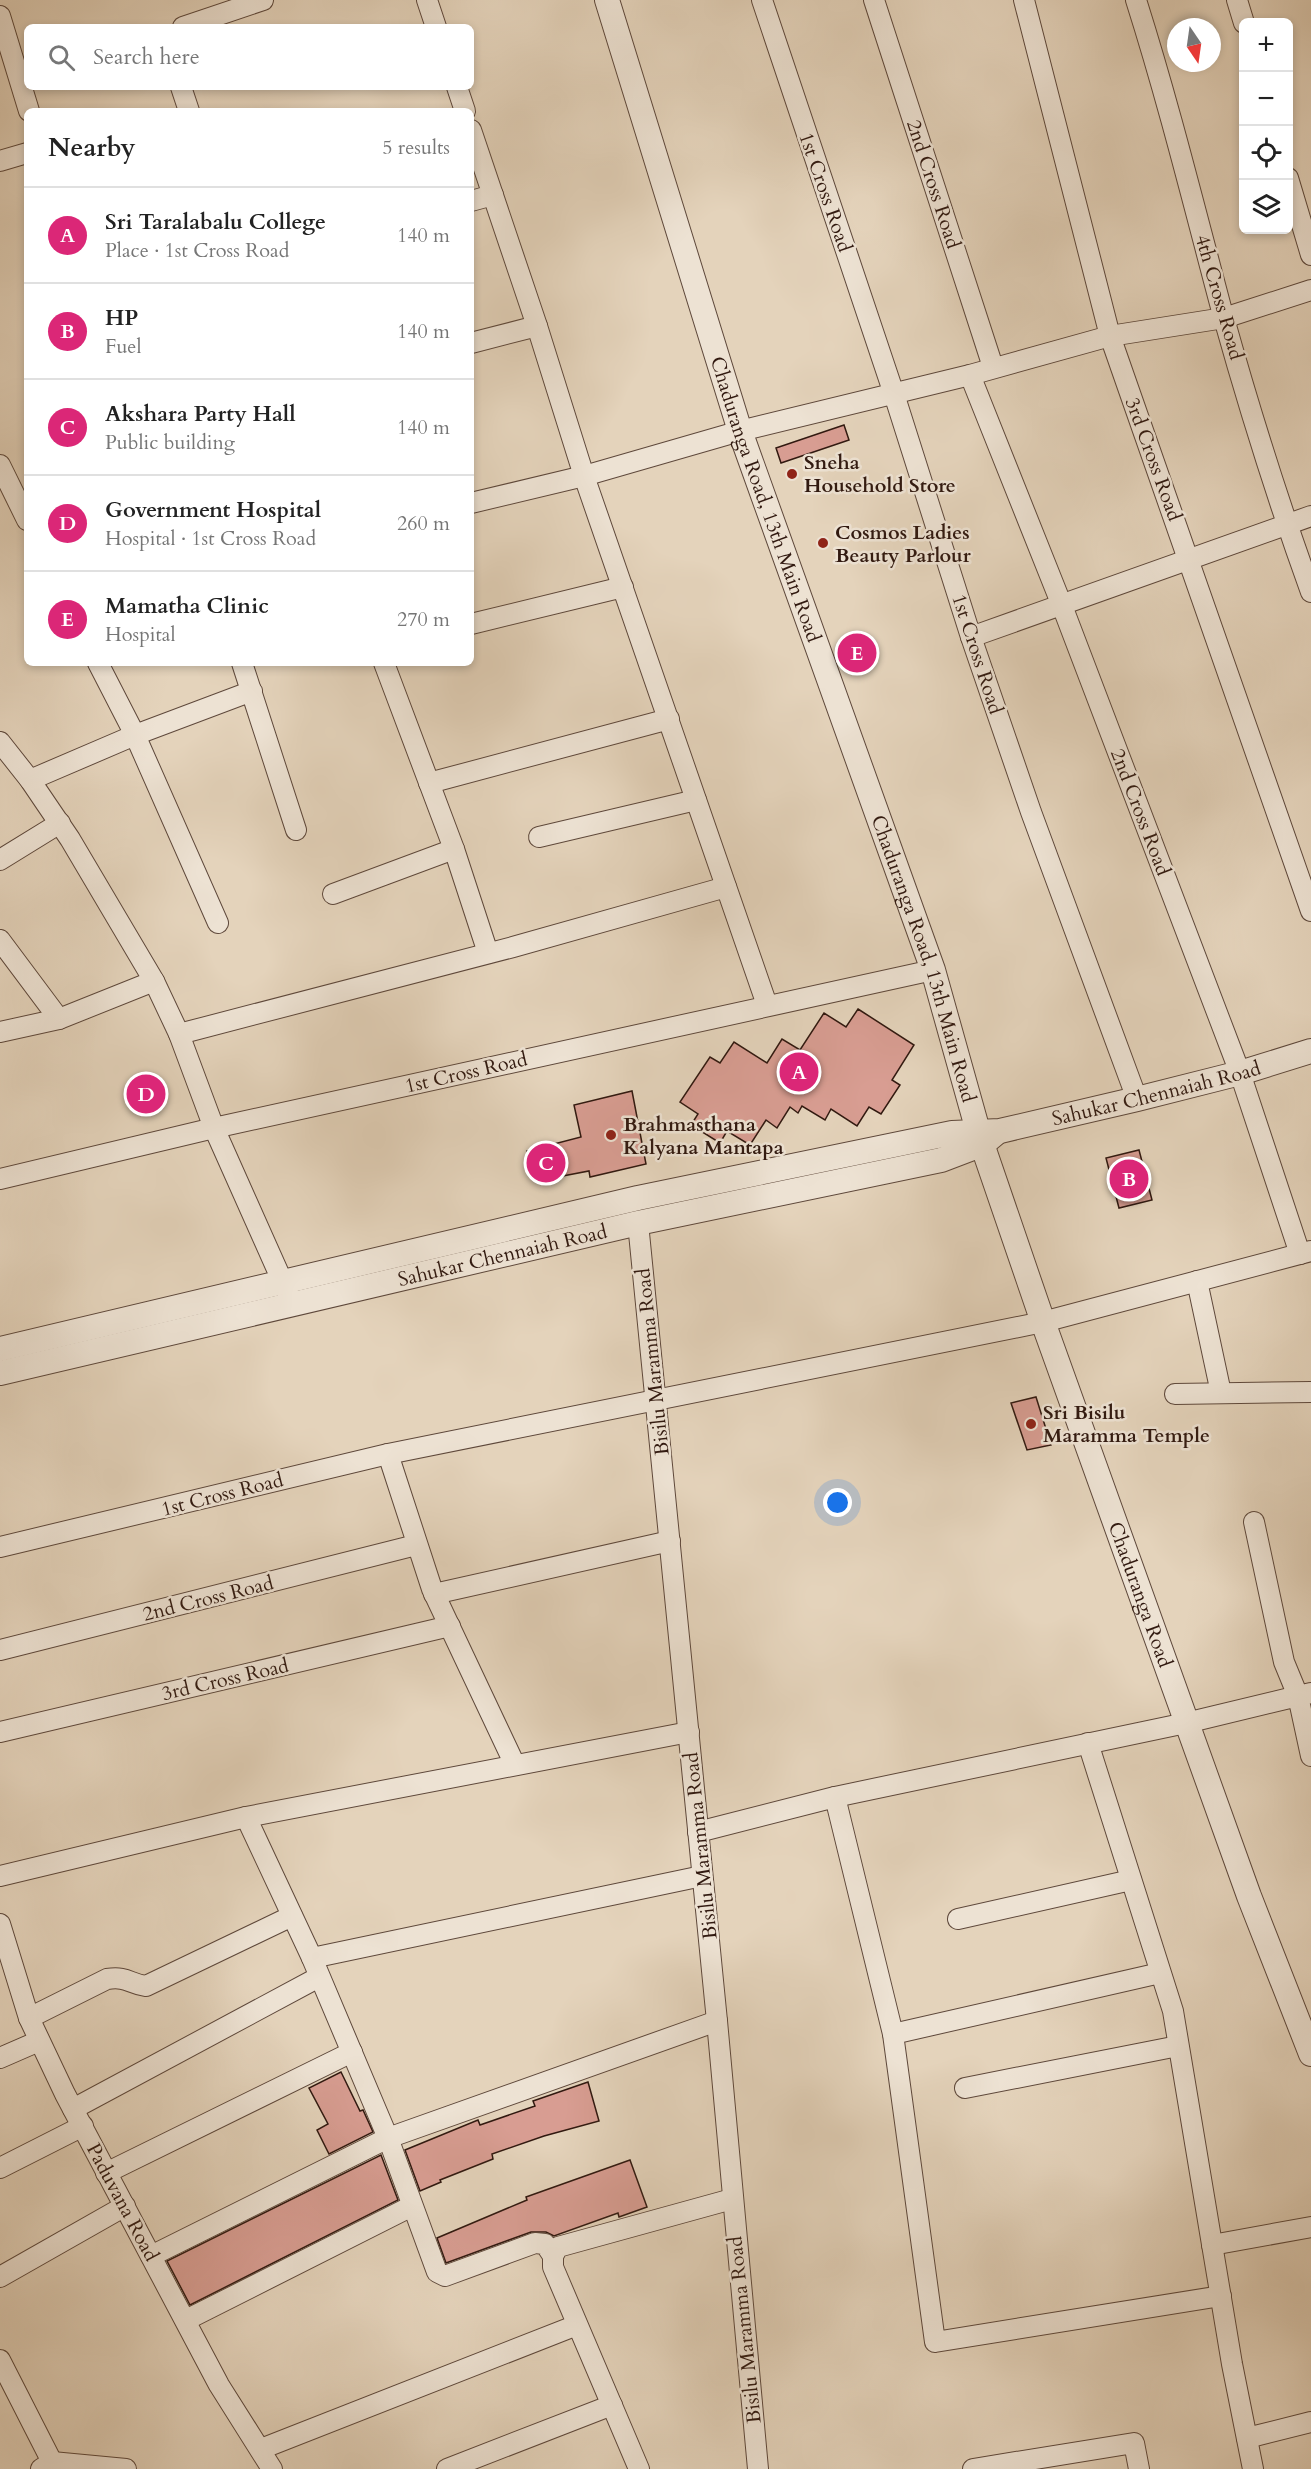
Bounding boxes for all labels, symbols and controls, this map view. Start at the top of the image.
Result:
north arrow [1167,18,1221,72]
map controls [1239,18,1293,234]
button: + [1239,18,1293,72]
search box [24,24,474,90]
icon: search [45,41,78,74]
text: Search here [93,42,200,72]
button: − [1239,72,1293,126]
street label: 2nd Cross Road [900,116,967,252]
button: locate [1239,126,1293,180]
street label: 1st Cross Road [792,129,859,256]
text: Nearby [48,130,136,165]
text: 5 results [382,134,450,161]
button: layers [1239,180,1293,234]
text: Sri Taralabalu College [105,207,326,237]
text: A [60,222,75,249]
text: 140 m [397,222,450,249]
street label: 4th Cross Road [1189,231,1250,363]
text: Place · 1st Cross Road [105,237,289,264]
text: HP [105,303,138,333]
text: B [60,318,75,345]
text: 140 m [397,318,450,345]
text: Fuel [105,333,142,360]
street label: Chaduranga Road, 13th Main Road [704,353,828,646]
street label: 3rd Cross Road [1119,394,1189,525]
text: Akshara Party Hall [105,399,296,429]
text: C [60,414,75,441]
text: 140 m [397,414,450,441]
text: Public building [105,429,235,456]
place label: Sneha Household Store [804,449,956,499]
marker: Sneha Household Store [785,467,799,481]
text: Government Hospital [105,495,321,525]
text: D [59,510,76,537]
text: 260 m [397,510,450,537]
place label: Cosmos Ladies Beauty Parlour [835,519,972,569]
text: Hospital · 1st Cross Road [105,525,316,552]
marker: Cosmos Ladies Beauty Parlour [816,536,830,550]
text: Mamatha Clinic [105,591,269,621]
street label: 1st Cross Road [945,591,1010,718]
text: E [61,606,74,633]
text: 270 m [397,606,450,633]
text: Hospital [105,621,176,648]
pin: E [838,630,876,676]
street label: 2nd Cross Road [1104,745,1177,880]
street label: Chaduranga Road, 13th Main Road [865,811,982,1106]
street label: 1st Cross Road [402,1045,530,1100]
pin: A [780,1050,818,1094]
street label: Sahukar Chennaiah Road [1049,1054,1264,1132]
pin: D [126,1072,166,1116]
place label: Brahmasthana Kalyana Mantapa [623,1111,784,1161]
marker: Brahmasthana Kalyana Mantapa [604,1128,618,1142]
pin: C [526,1140,566,1186]
pin: B [1110,1156,1148,1202]
street label: Sahukar Chennaiah Road [395,1218,610,1293]
street label: Bisilu Maramma Road [629,1267,676,1457]
place label: Sri Bisilu Maramma Temple [1043,1399,1210,1449]
marker: Sri Bisilu Maramma Temple [1024,1417,1038,1431]
street label: 1st Cross Road [158,1466,286,1523]
your location [823,1488,852,1517]
street label: Chaduranga Road [1102,1518,1179,1672]
street label: 2nd Cross Road [140,1569,277,1628]
street label: 3rd Cross Road [159,1652,292,1707]
street label: Bisilu Maramma Road [677,1751,724,1941]
street label: Paduvana Road [80,2138,165,2266]
street label: Bisilu Maramma Road [721,2235,768,2425]

